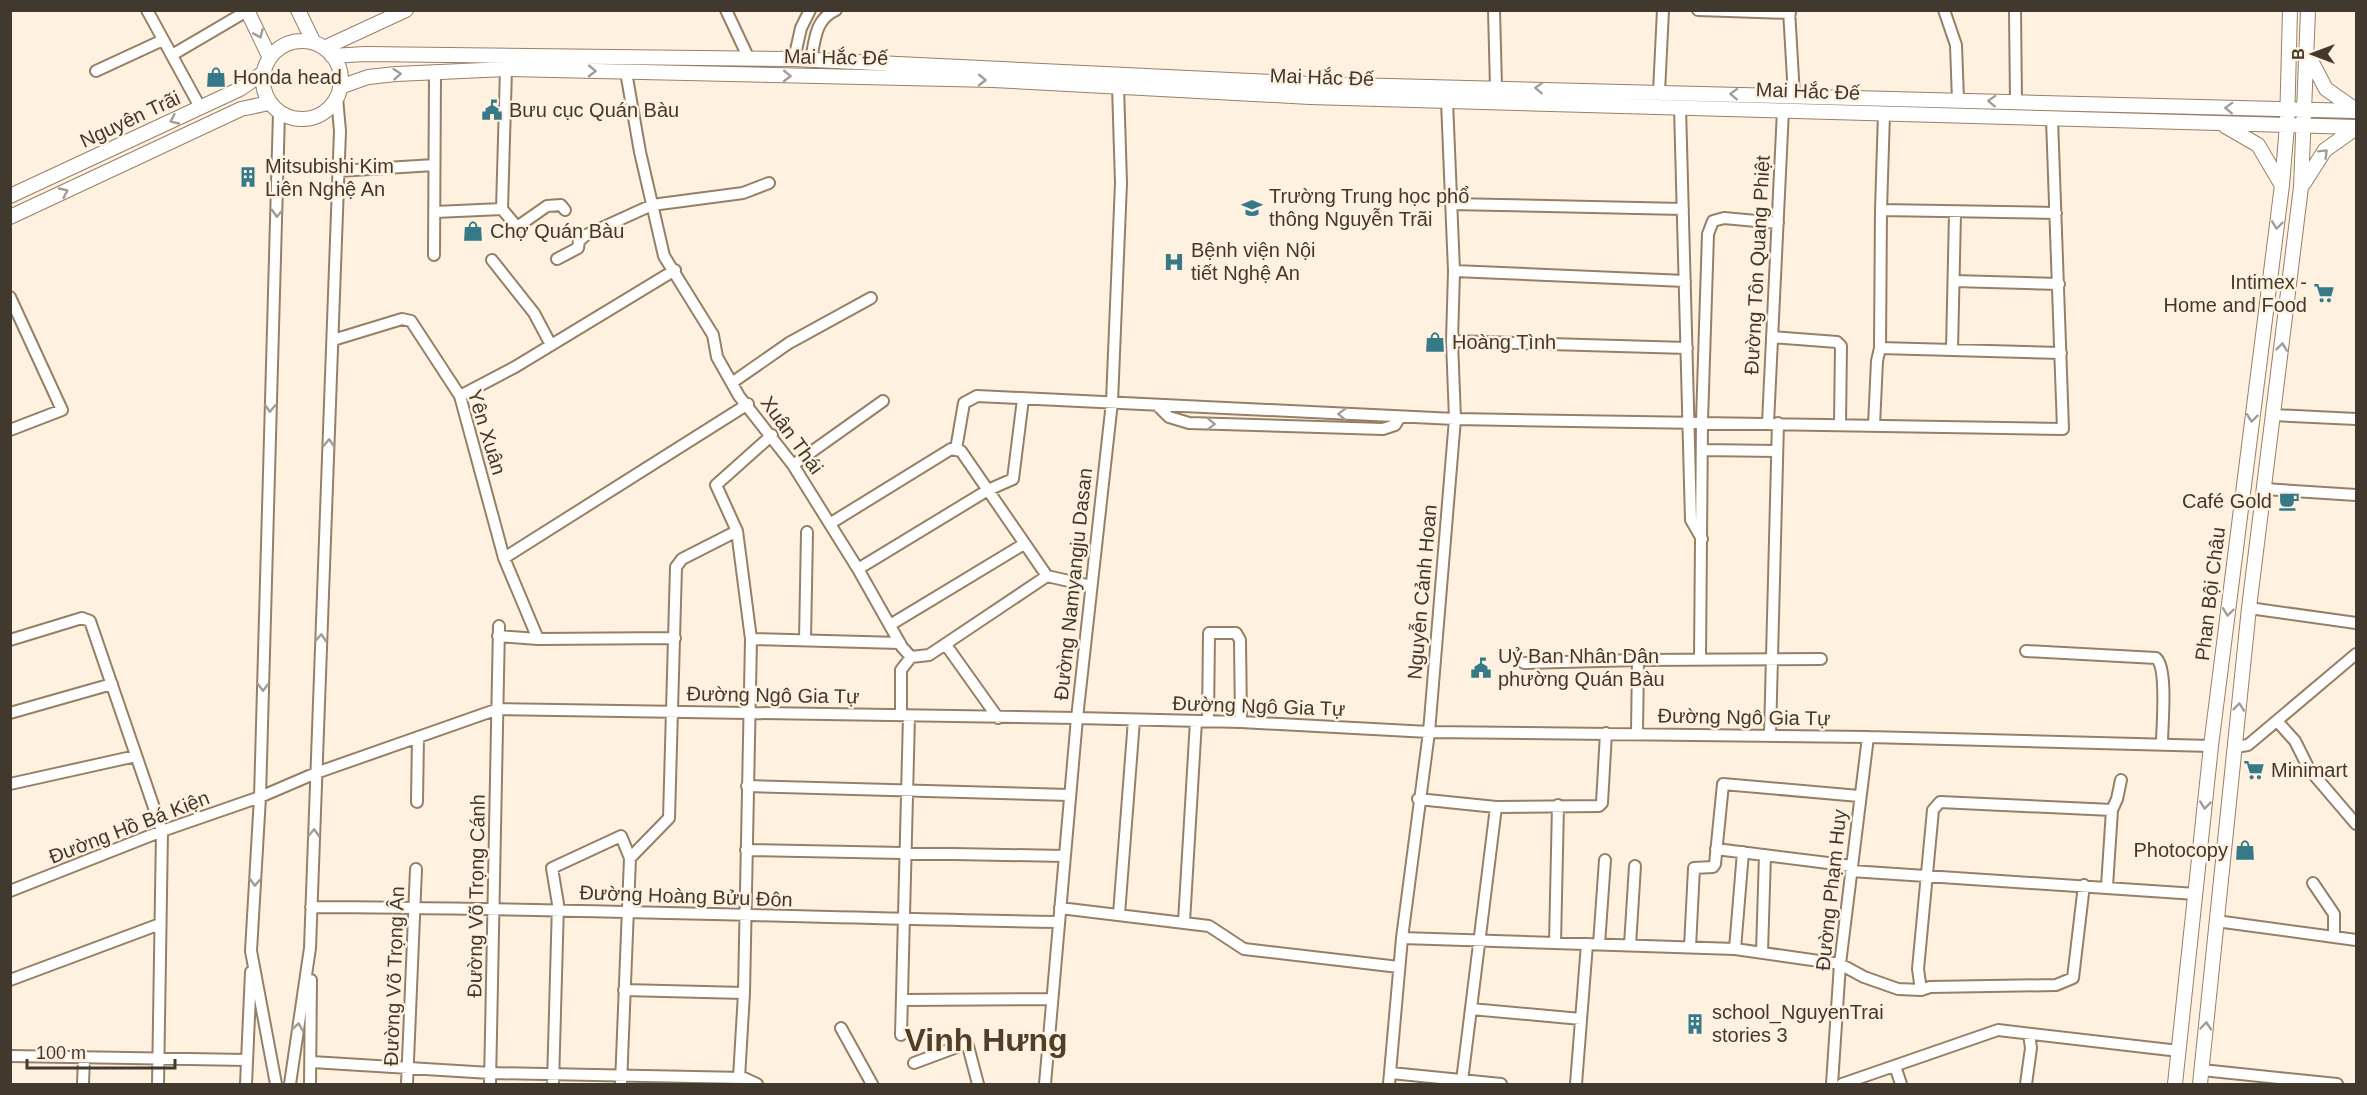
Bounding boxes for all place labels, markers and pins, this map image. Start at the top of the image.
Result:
shop icon: Honda head [204,65,228,89]
place label: Honda head [233,66,342,88]
public building icon: Bưu cục Quán Bàu [480,98,504,122]
place label: Bưu cục Quán Bàu [509,99,679,121]
place label: Mitsubishi Kim Liên Nghệ An [265,155,394,200]
building icon: Mitsubishi Kim Liên Nghệ An [236,165,260,189]
place label: Trường Trung học phổ thông Nguyễn Trãi [1269,185,1469,230]
school or university icon: Trường Trung học phổ thông Nguyễn Trãi [1240,196,1264,220]
shop icon: Chợ Quán Bàu [461,219,485,243]
place label: Chợ Quán Bàu [490,220,624,242]
place label: Bệnh viện Nội tiết Nghệ An [1191,239,1316,284]
hospital icon: Bệnh viện Nội tiết Nghệ An [1162,250,1186,274]
place label: Intimex - Home and Food [2164,271,2307,316]
supermarket icon: Intimex - Home and Food [2312,281,2336,305]
shop icon: Hoàng Tình [1423,330,1447,354]
place label: Hoàng Tình [1452,331,1556,353]
cafe icon: Café Gold [2277,489,2301,513]
place label: Café Gold [2182,490,2272,512]
place label: Uỷ Ban Nhân Dân phường Quán Bàu [1498,645,1665,690]
public building icon: Uỷ Ban Nhân Dân phường Quán Bàu [1469,656,1493,680]
supermarket icon: Minimart [2242,758,2266,782]
place label: Minimart [2271,759,2348,781]
shop icon: Photocopy [2233,838,2257,862]
place label: Photocopy [2133,839,2228,861]
place label: school_NguyenTrai stories 3 [1712,1001,1884,1046]
building icon: school_NguyenTrai stories 3 [1683,1012,1707,1036]

